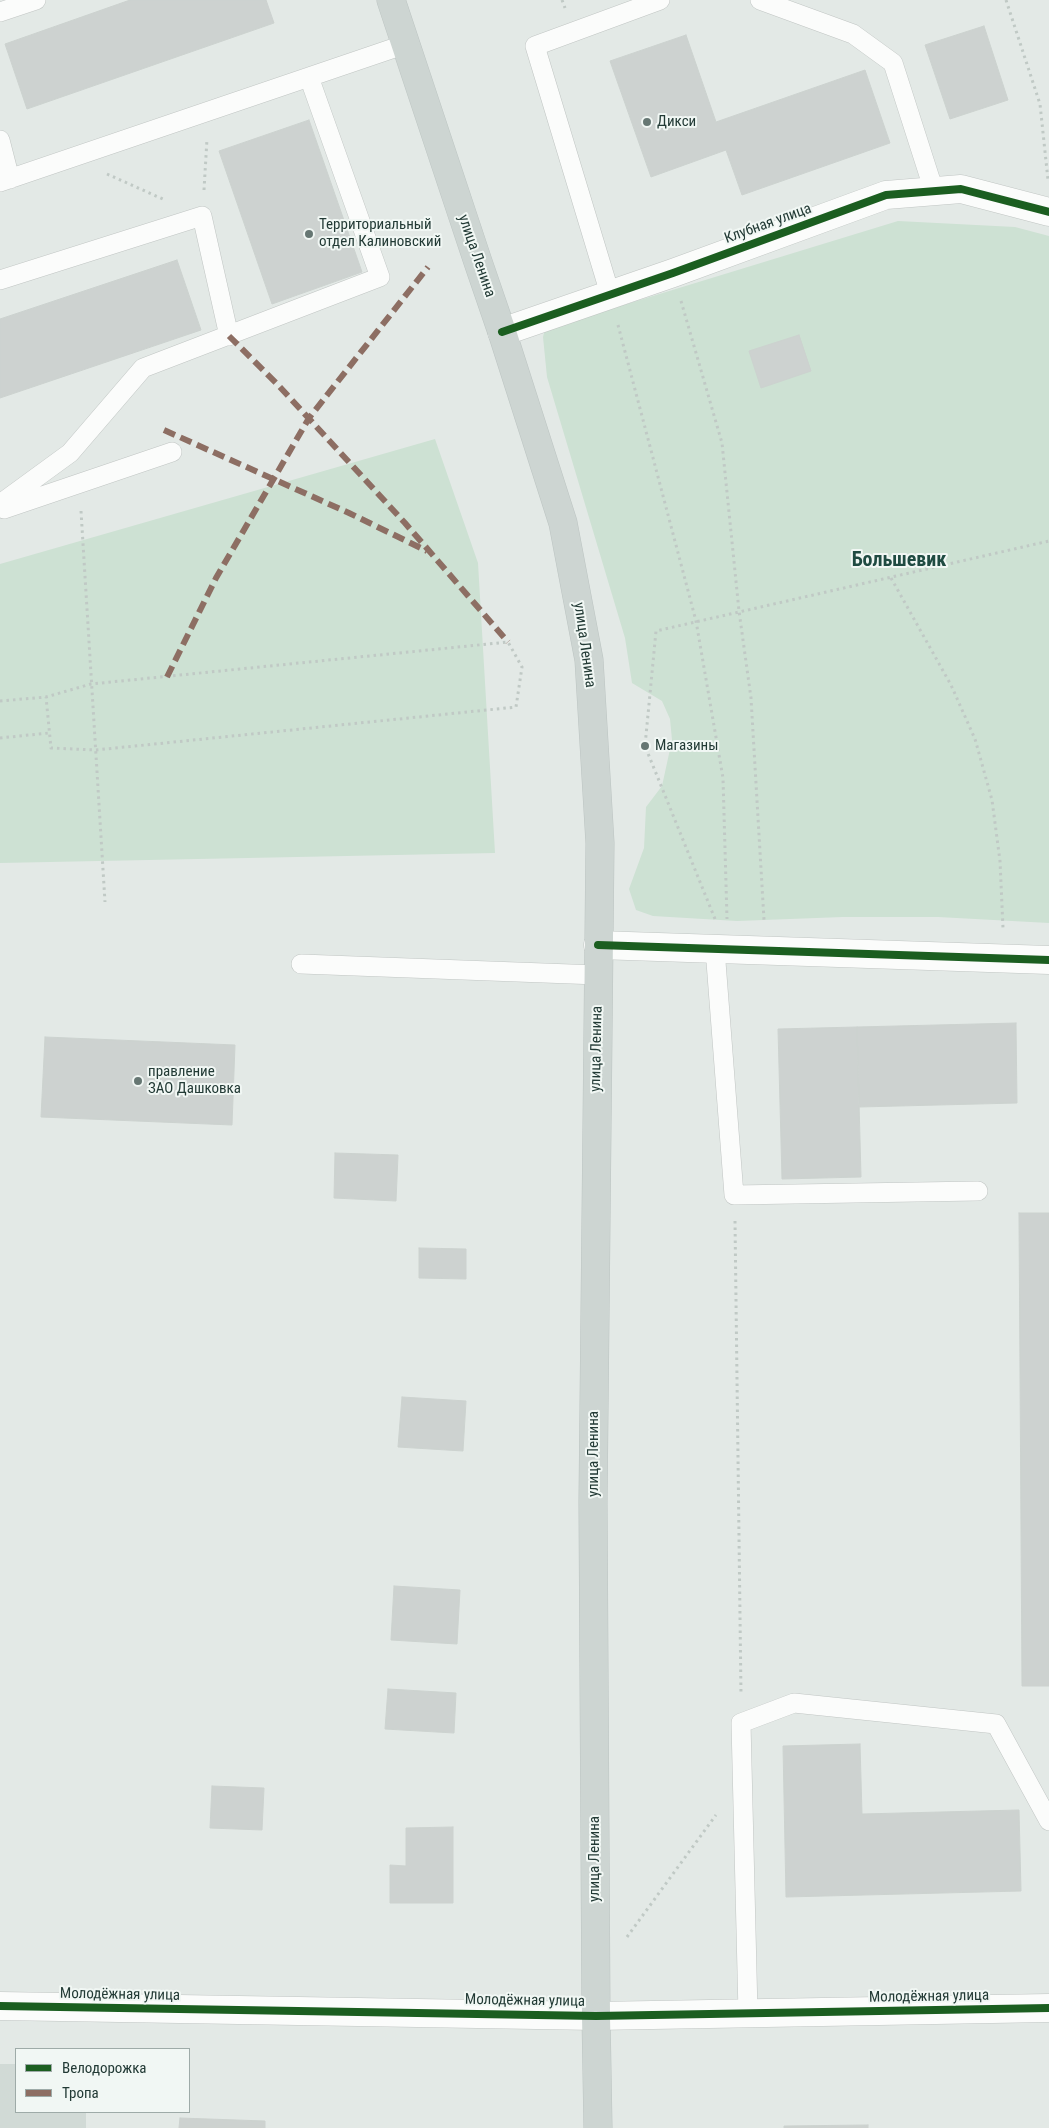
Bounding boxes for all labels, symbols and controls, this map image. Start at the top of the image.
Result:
place label: Дикси [657,113,696,131]
marker: Дикси [641,116,653,128]
street label: Клубная улица [722,200,814,248]
street label: улица Ленина [453,212,499,300]
place label: Территориальный отдел Калиновский [319,216,441,251]
marker: Территориальный отдел Калиновский [303,228,315,240]
district label: Большевик [852,549,946,573]
street label: улица Ленина [569,601,599,689]
place label: Магазины [655,737,718,755]
marker: Магазины [639,740,651,752]
street label: улица Ленина [587,1006,607,1092]
place label: правление ЗАО Дашковка [148,1063,241,1098]
marker: правление ЗАО Дашковка [132,1075,144,1087]
street label: улица Ленина [585,1411,603,1497]
street label: улица Ленина [586,1816,604,1902]
street label: Молодёжная улица [60,1985,180,2005]
street label: Молодёжная улица [869,1987,989,2007]
street label: Молодёжная улица [465,1991,585,2011]
legend [15,2048,190,2113]
text: Велодорожка [62,2059,147,2077]
text: Тропа [62,2084,99,2102]

